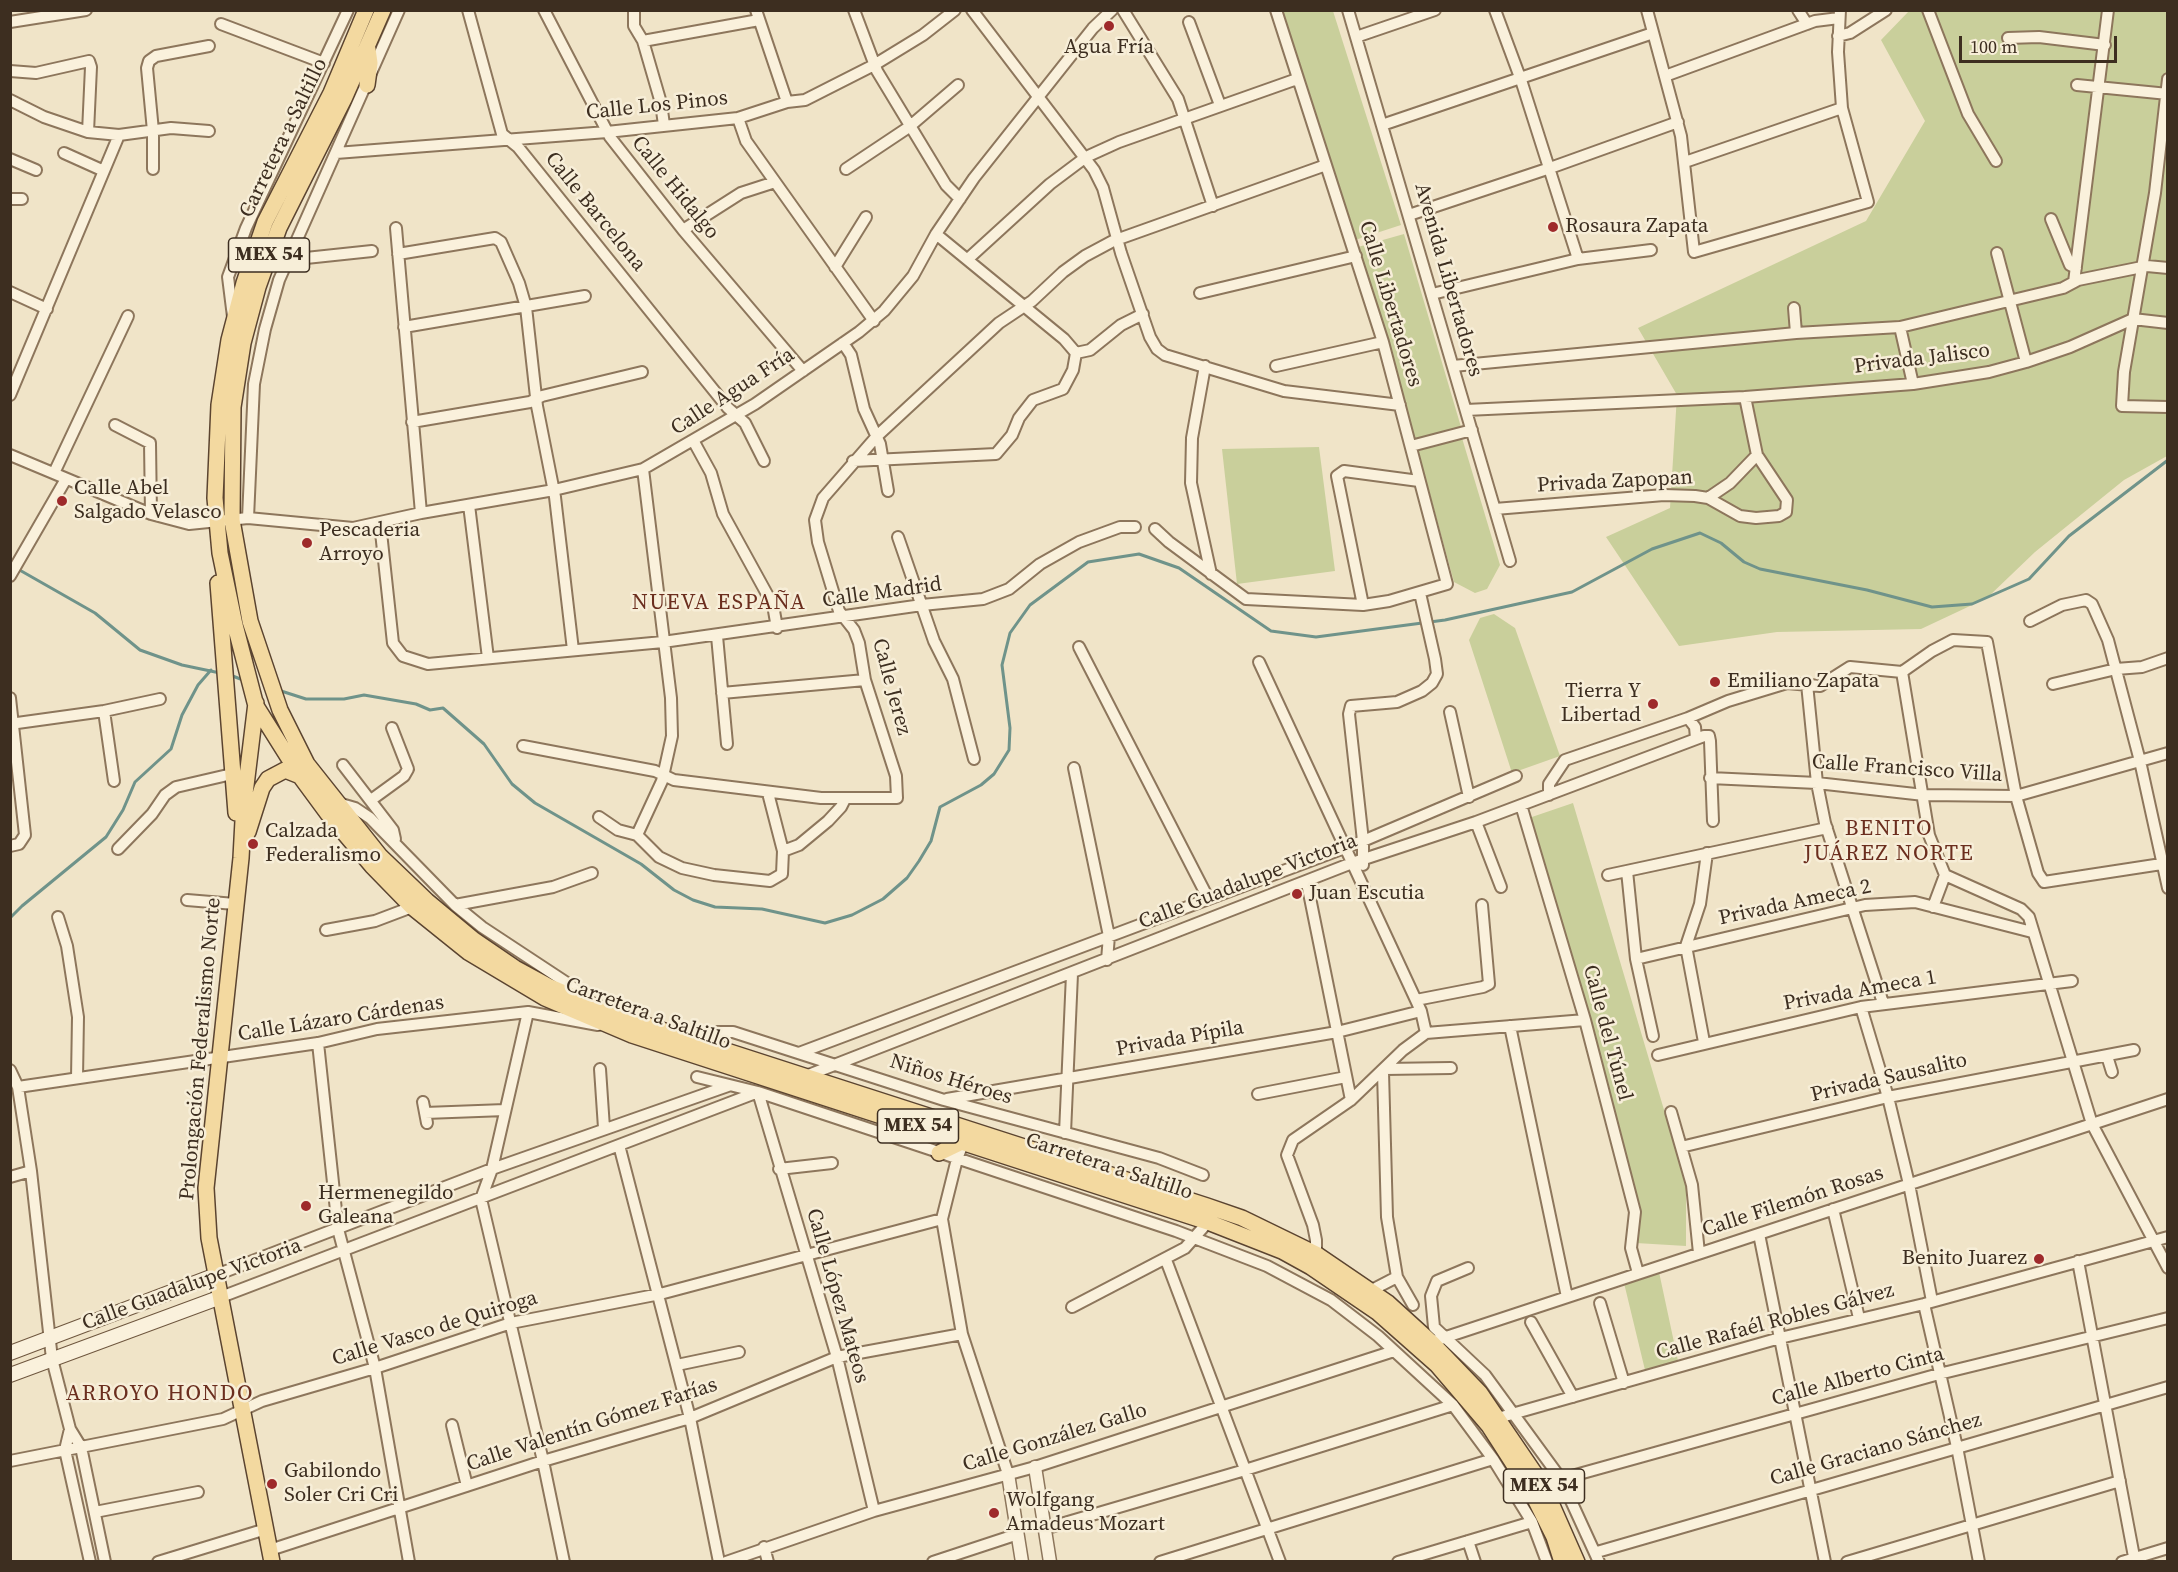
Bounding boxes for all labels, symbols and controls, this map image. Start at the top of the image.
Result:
marker: Agua Fría [1102,19,1116,33]
scale bar [1962,24,2120,62]
text: 100 m [1970,34,2017,59]
place label: Agua Fría [1064,35,1154,61]
street label: Carretera a Saltillo [234,54,334,222]
street label: Calle Los Pinos [585,86,729,126]
street label: Calle Hidalgo [626,131,724,245]
street label: Calle Barcelona [539,147,651,277]
street label: Avenida Libertadores [1408,180,1488,380]
place label: Rosaura Zapata [1565,214,1709,240]
street label: Calle Libertadores [1353,218,1427,390]
marker: Rosaura Zapata [1546,220,1560,234]
road number: MEX 54 [228,238,310,272]
street label: Privada Jalisco [1853,338,1991,380]
street label: Calle Agua Fría [666,343,800,441]
street label: Privada Zapopan [1536,465,1694,499]
place label: Calle Abel Salgado Velasco [74,476,222,526]
marker: Calle Abel Salgado Velasco [55,494,69,508]
place label: Pescaderia Arroyo [319,518,420,568]
marker: Pescaderia Arroyo [300,536,314,550]
street label: Calle Madrid [821,572,943,614]
district label: NUEVA ESPAÑA [632,590,806,616]
street label: Calle Jerez [866,636,916,738]
place label: Emiliano Zapata [1727,669,1879,695]
marker: Emiliano Zapata [1708,675,1722,689]
place label: Tierra Y Libertad [1561,679,1641,729]
marker: Tierra Y Libertad [1646,697,1660,711]
street label: Calle Francisco Villa [1811,750,2003,788]
district label: BENITO JUÁREZ NORTE [1804,816,1974,867]
place label: Calzada Federalismo [265,819,381,869]
street label: Calle Guadalupe Victoria [1135,829,1361,935]
marker: Calzada Federalismo [246,837,260,851]
street label: Privada Ameca 2 [1717,875,1873,931]
place label: Juan Escutia [1309,881,1425,907]
marker: Juan Escutia [1290,887,1304,901]
street label: Prolongación Federalismo Norte [175,897,227,1201]
street label: Calle del Túnel [1577,962,1637,1104]
street label: Privada Ameca 1 [1781,965,1939,1017]
street label: Carretera a Saltillo [562,972,734,1056]
street label: Calle Lázaro Cárdenas [236,990,446,1048]
street label: Privada Pípila [1114,1015,1246,1063]
street label: Privada Sausalito [1808,1048,1970,1108]
street label: Niños Héroes [887,1049,1015,1111]
road number: MEX 54 [878,1109,958,1143]
street label: Carretera a Saltillo [1022,1128,1196,1206]
street label: Calle Filemón Rosas [1699,1161,1887,1243]
place label: Hermenegildo Galeana [318,1181,454,1231]
marker: Hermenegildo Galeana [299,1199,313,1213]
street label: Calle López Mateos [800,1206,874,1386]
street label: Calle Guadalupe Victoria [79,1234,305,1336]
place label: Benito Juarez [1902,1246,2027,1272]
marker: Benito Juarez [2032,1252,2046,1266]
street label: Calle Rafaél Robles Gálvez [1653,1278,1897,1366]
street label: Calle Vasco de Quiroga [329,1286,541,1372]
street label: Calle Alberto Cinta [1769,1342,1947,1412]
street label: Calle Valentín Gómez Farías [463,1372,721,1478]
district label: ARROYO HONDO [66,1381,254,1407]
street label: Calle González Gallo [960,1398,1150,1478]
street label: Calle Graciano Sánchez [1767,1408,1985,1492]
place label: Gabilondo Soler Cri Cri [284,1459,398,1509]
road number: MEX 54 [1504,1469,1584,1503]
marker: Gabilondo Soler Cri Cri [265,1477,279,1491]
place label: Wolfgang Amadeus Mozart [1006,1488,1165,1538]
marker: Wolfgang Amadeus Mozart [987,1506,1001,1520]

